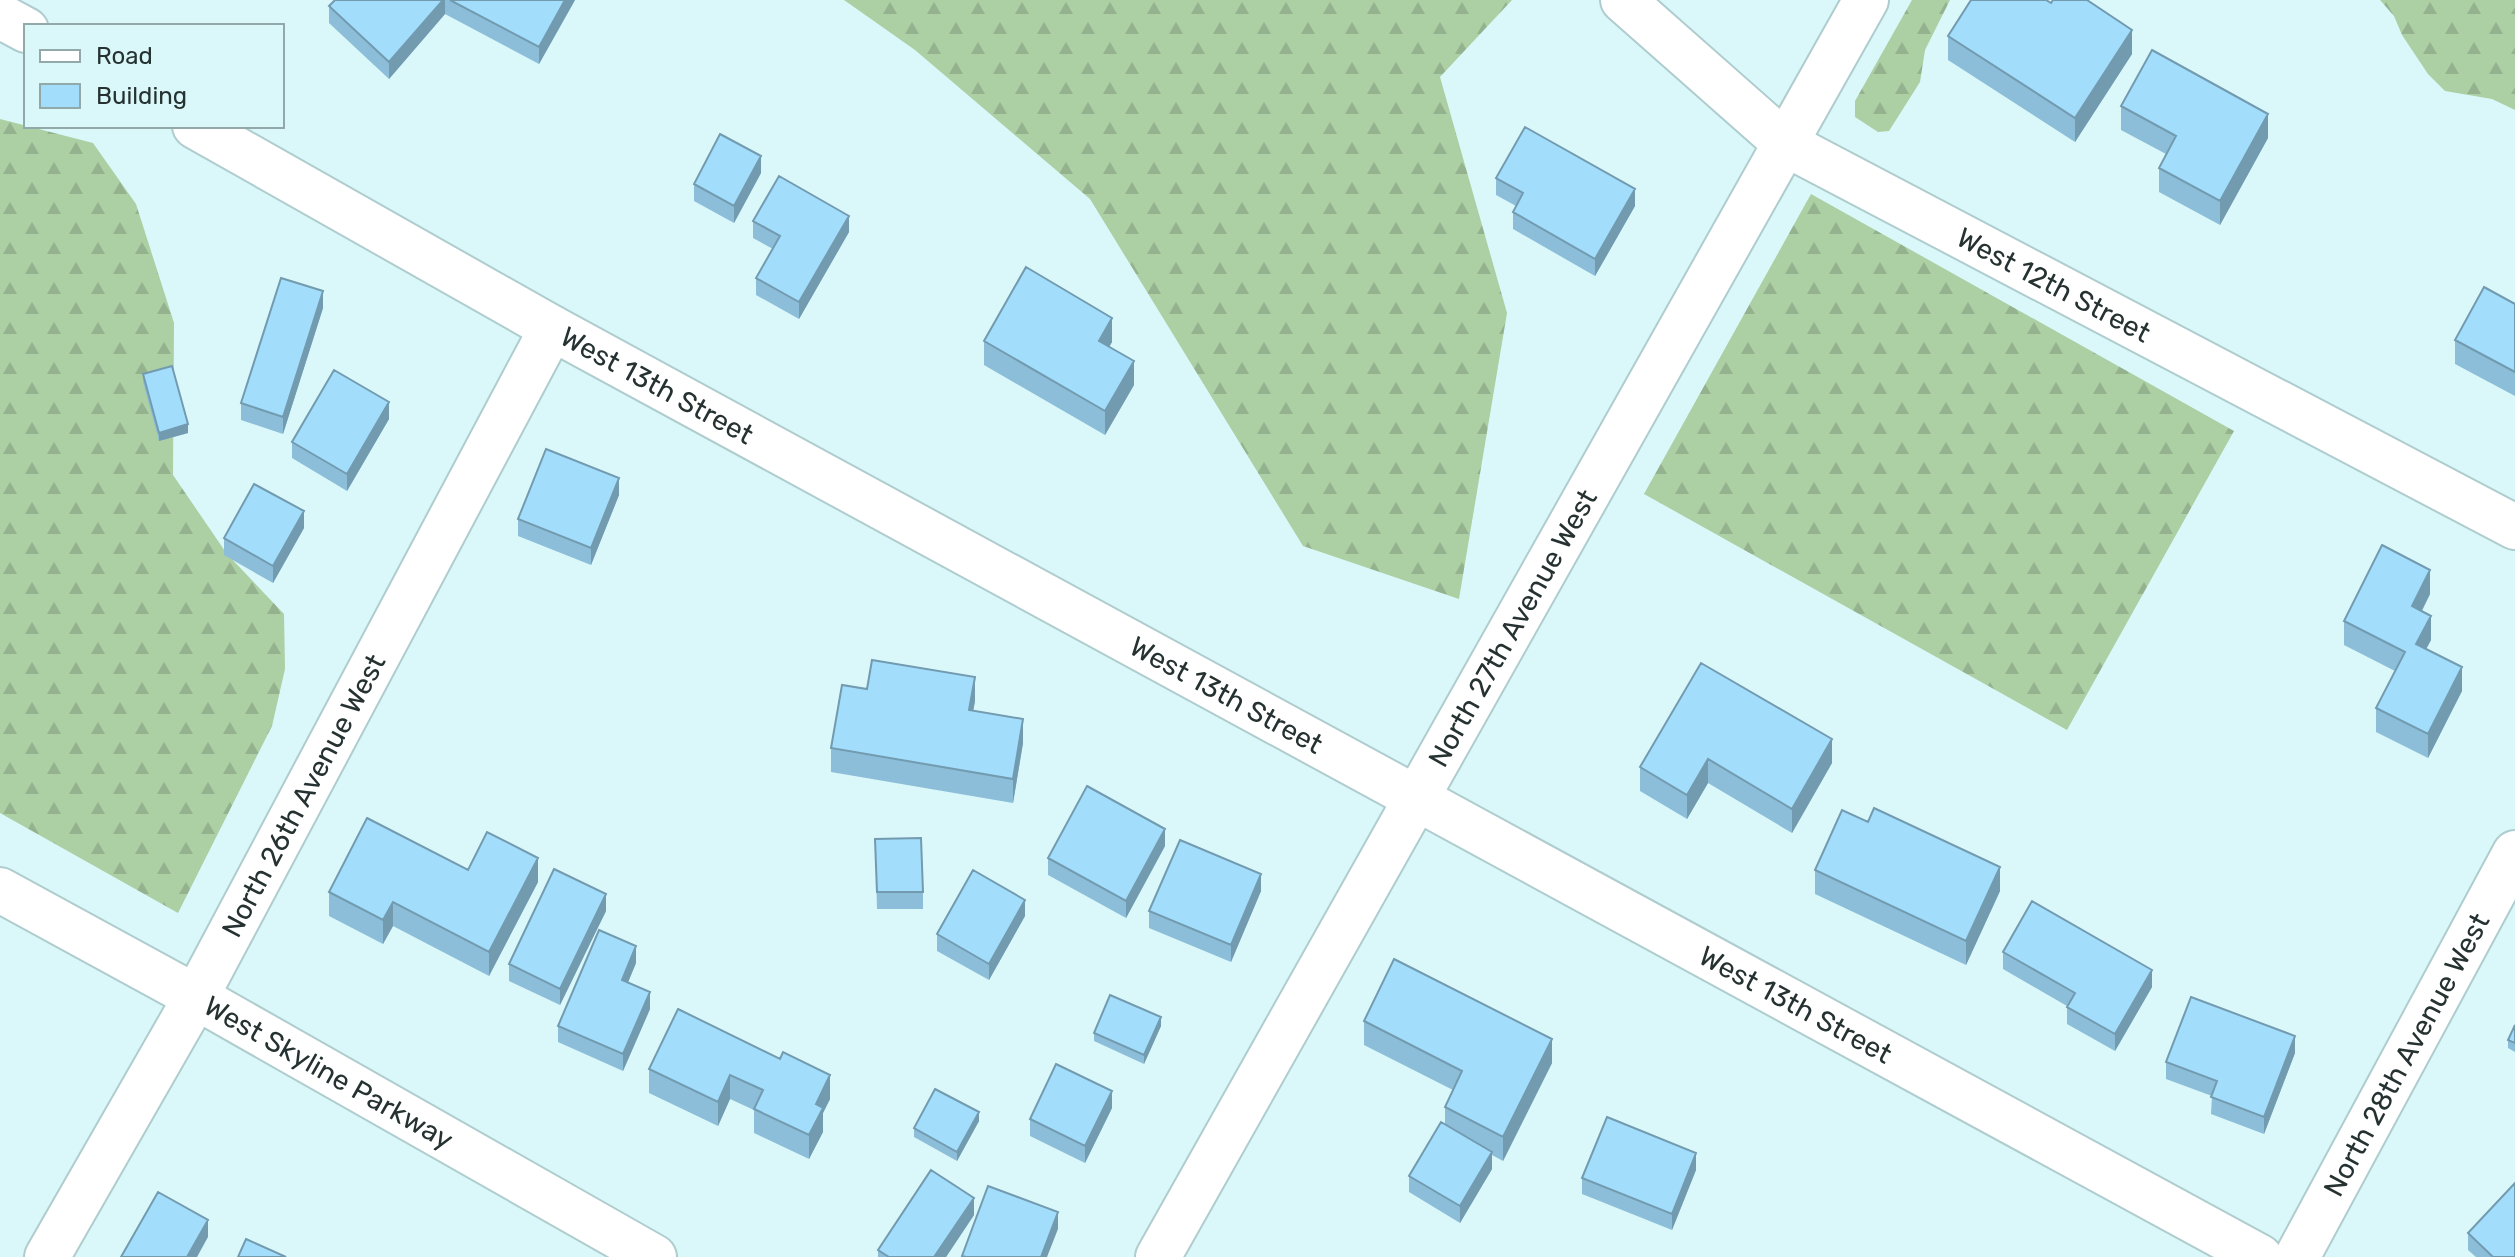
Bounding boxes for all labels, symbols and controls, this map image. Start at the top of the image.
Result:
legend [24,24,284,128]
text: Road [96,42,153,70]
text: Building [96,82,187,110]
street label: West 12th Street [1951,221,2156,350]
street label: West 13th Street [555,320,759,451]
street label: North 27th Avenue West [1422,484,1604,773]
street label: West 13th Street [1124,630,1328,761]
street label: North 26th Avenue West [215,648,392,943]
street label: North 28th Avenue West [2317,908,2496,1202]
street label: West 13th Street [1693,939,1898,1071]
street label: West Skyline Parkway [198,989,459,1157]

